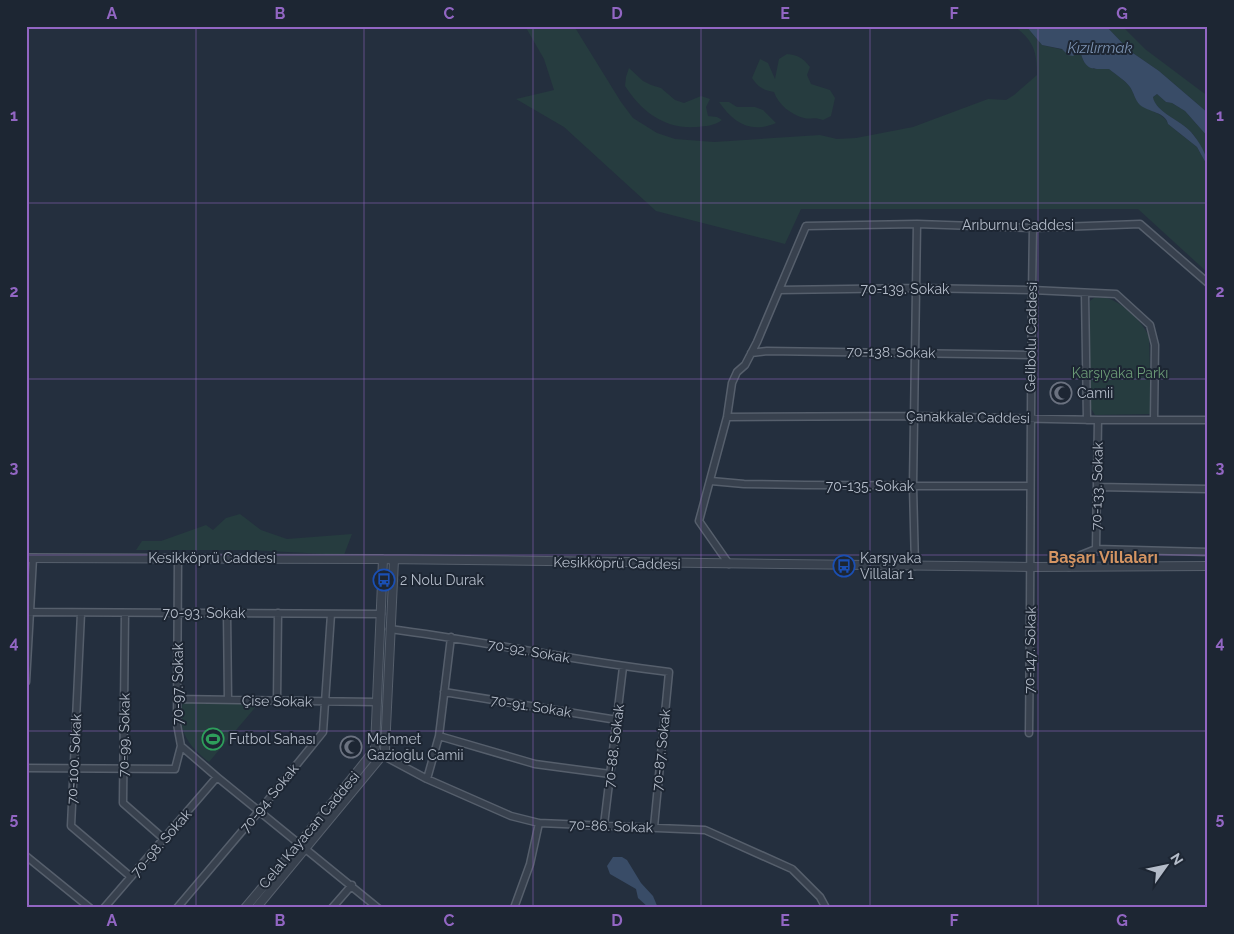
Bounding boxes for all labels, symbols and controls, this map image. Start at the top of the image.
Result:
text: A [107,4,118,23]
text: B [275,4,286,23]
text: C [444,4,455,23]
text: D [611,4,623,23]
text: E [780,4,790,23]
text: F [949,4,959,23]
text: G [1116,4,1128,23]
water label: Kızılırmak [1067,39,1133,57]
text: 1 [10,106,18,125]
text: 1 [1216,106,1224,125]
street label: Arıburnu Caddesi [962,217,1074,233]
street label: 70-139. Sokak [861,281,950,297]
text: 2 [9,282,19,301]
street label: Gelibolu Caddesi [1022,282,1040,392]
text: 2 [1215,282,1225,301]
street label: 70-138. Sokak [846,343,936,361]
park label: Karşıyaka Parkı [1072,365,1168,381]
mosque icon: Camii [1049,381,1073,405]
place label: Camii [1077,385,1113,401]
street label: Çanakkale Caddesi [906,408,1030,426]
street label: 70-133. Sokak [1088,441,1106,530]
text: 3 [10,458,19,477]
text: 3 [1216,458,1225,477]
street label: 70-135. Sokak [826,478,915,494]
district label: Başarı Villaları [1048,548,1158,567]
street label: Kesikköprü Caddesi [148,550,276,566]
place label: Karşıyaka Villalar 1 [860,550,921,582]
street label: Kesikköprü Caddesi [553,554,681,572]
bus stop icon: Karşıyaka Villalar 1 [832,554,856,578]
bus stop icon: 2 Nolu Durak [372,568,396,592]
place label: 2 Nolu Durak [400,572,484,588]
street label: 70-93. Sokak [162,605,246,621]
street label: 70-147. Sokak [1021,606,1039,694]
text: 4 [9,633,19,652]
text: 4 [1215,633,1225,652]
street label: 70-92. Sokak [487,636,572,666]
street label: 70-97. Sokak [170,642,186,725]
street label: 70-99. Sokak [115,692,133,777]
street label: Çise Sokak [242,692,313,710]
street label: 70-91. Sokak [489,692,573,720]
street label: 70-88. Sokak [601,703,627,789]
street label: 70-87. Sokak [649,708,673,792]
street label: 70-100. Sokak [64,713,84,805]
sports icon: Futbol Sahası [201,727,225,751]
place label: Futbol Sahası [229,731,315,747]
place label: Mehmet Gazioğlu Camii [367,731,463,763]
mosque icon: Mehmet Gazioğlu Camii [339,735,363,759]
street label: 70-94. Sokak [237,760,302,835]
street label: Celal Kayacan Caddesi [256,768,362,892]
street label: 70-98. Sokak [127,806,195,880]
text: 5 [10,809,19,828]
text: 5 [1216,809,1225,828]
street label: 70-86. Sokak [569,817,654,835]
north arrow [1142,842,1192,892]
text: N [1167,850,1187,868]
text: A [107,911,118,930]
text: B [275,911,286,930]
text: C [444,911,455,930]
text: D [611,911,623,930]
text: E [780,911,790,930]
text: F [949,911,959,930]
text: G [1116,911,1128,930]

